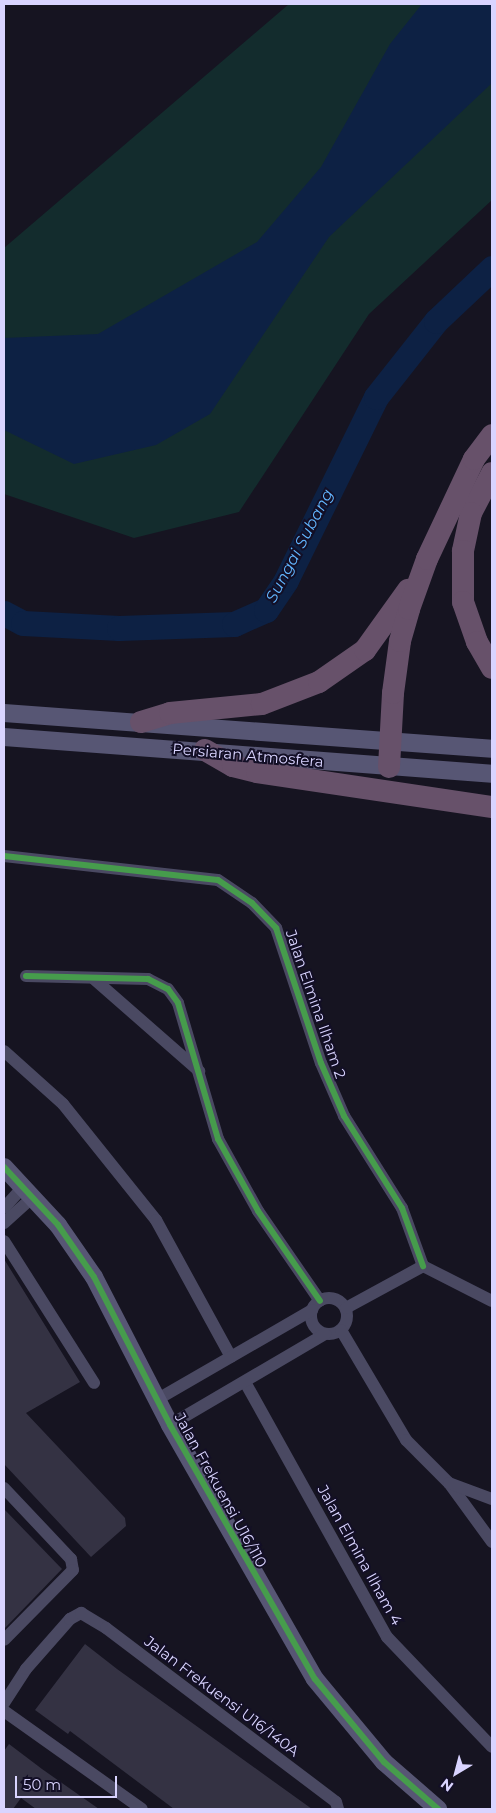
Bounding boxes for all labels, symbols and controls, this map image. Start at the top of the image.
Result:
water label: Sungai Subang [262,486,338,606]
street label: Persiaran Atmosfera [172,739,324,771]
street label: Jalan Elmina Ilham 2 [282,927,350,1081]
street label: Jalan Frekuensi U16/110 [171,1410,271,1570]
street label: Jalan Elmina Ilham 4 [314,1482,406,1628]
street label: Jalan Frekuensi U16/140A [141,1632,303,1760]
north arrow [431,1748,481,1798]
scale bar [18,1766,120,1798]
text: N [437,1774,457,1796]
text: 50 m [23,1775,61,1794]

